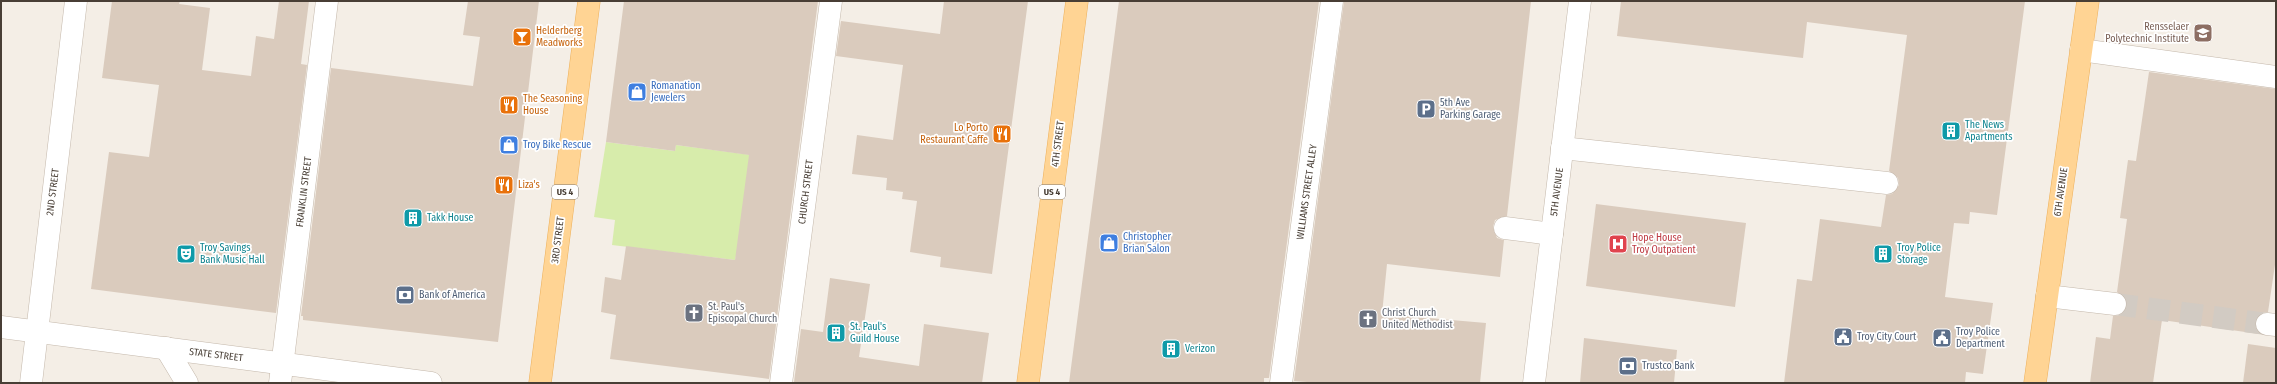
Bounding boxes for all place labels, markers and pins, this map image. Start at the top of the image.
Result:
place label: Rensselaer Polytechnic Institute [2105,21,2190,45]
school or university icon: Rensselaer Polytechnic Institute [2192,22,2214,44]
place label: Helderberg Meadworks [536,25,582,49]
bar icon: Helderberg Meadworks [511,26,533,48]
place label: Romanation Jewelers [651,80,701,104]
shop icon: Romanation Jewelers [626,81,648,103]
place label: The Seasoning House [523,93,582,117]
restaurant icon: The Seasoning House [498,94,520,116]
place label: 5th Ave Parking Garage [1440,97,1501,121]
parking icon: 5th Ave Parking Garage [1415,98,1437,120]
place label: The News Apartments [1965,119,2013,143]
building icon: The News Apartments [1940,120,1962,142]
place label: Lo Porto Restaurant Caffe [920,122,988,146]
restaurant icon: Lo Porto Restaurant Caffe [991,123,1013,145]
shop icon: Troy Bike Rescue [498,134,520,156]
place label: Troy Bike Rescue [523,139,591,151]
restaurant icon: Liza's [493,174,515,196]
place label: Liza's [518,179,540,191]
building icon: Takk House [402,207,424,229]
place label: Takk House [427,212,474,224]
place label: Christopher Brian Salon [1123,231,1171,255]
shop icon: Christopher Brian Salon [1098,232,1120,254]
place label: Hope House Troy Outpatient [1632,232,1696,256]
hospital icon: Hope House Troy Outpatient [1607,233,1629,255]
place label: Troy Savings Bank Music Hall [200,242,265,266]
place label: Troy Police Storage [1897,242,1941,266]
theatre icon: Troy Savings Bank Music Hall [175,243,197,265]
building icon: Troy Police Storage [1872,243,1894,265]
bank icon: Bank of America [394,284,416,306]
place label: Bank of America [419,289,485,301]
place label: St. Paul's Episcopal Church [708,301,777,325]
church icon: St. Paul's Episcopal Church [683,302,705,324]
place label: Christ Church United Methodist [1382,307,1453,331]
church icon: Christ Church United Methodist [1357,308,1379,330]
place label: St. Paul's Guild House [850,321,900,345]
building icon: St. Paul's Guild House [825,322,847,344]
public building icon: Troy City Court [1832,326,1854,348]
place label: Troy Police Department [1956,326,2006,350]
public building icon: Troy Police Department [1931,327,1953,349]
place label: Troy City Court [1857,331,1917,343]
building icon: Verizon [1160,338,1182,360]
place label: Verizon [1185,343,1215,355]
bank icon: Trustco Bank [1617,355,1639,377]
place label: Trustco Bank [1642,360,1695,372]

